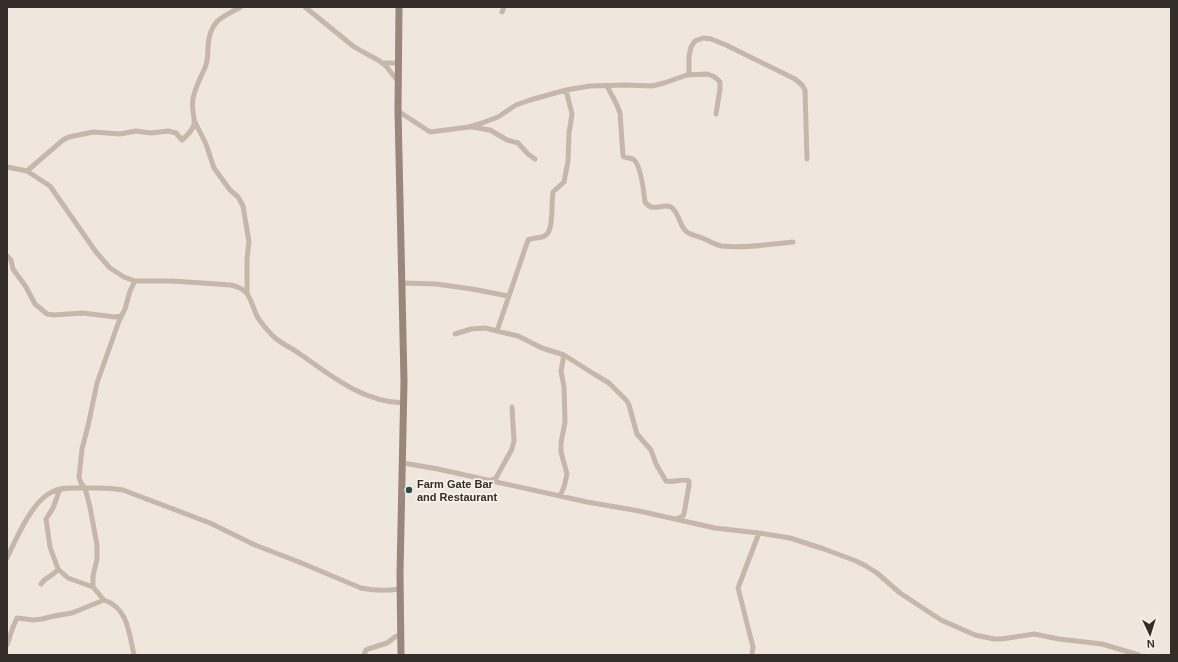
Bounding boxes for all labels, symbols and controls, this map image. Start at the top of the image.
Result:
place label: Farm Gate Bar and Restaurant [417,478,497,503]
marker: Farm Gate Bar and Restaurant [404,485,414,495]
north arrow [1130,614,1170,654]
text: N [1146,638,1155,650]

